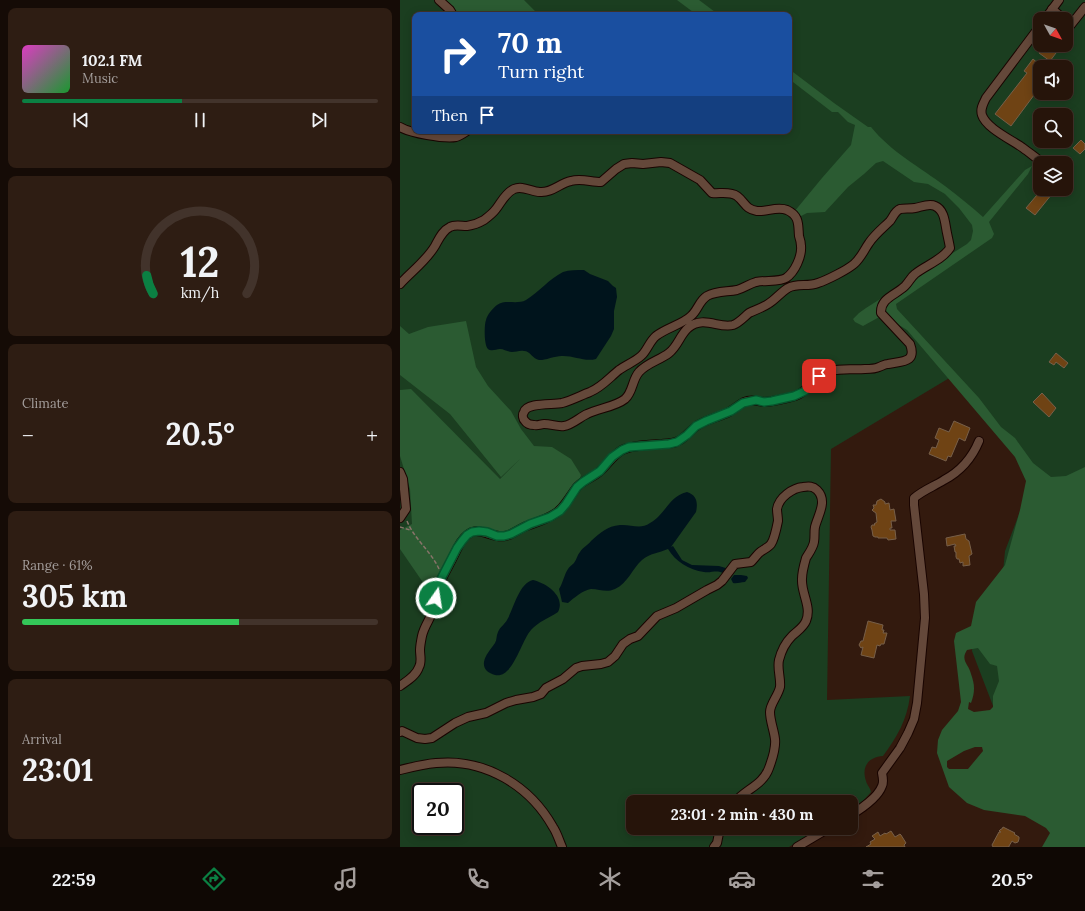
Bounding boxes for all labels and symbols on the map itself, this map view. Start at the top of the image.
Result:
north arrow [1033,12,1073,52]
pin [802,359,836,393]
position arrow [415,577,457,619]
speed limit sign: 20 [412,783,464,835]

